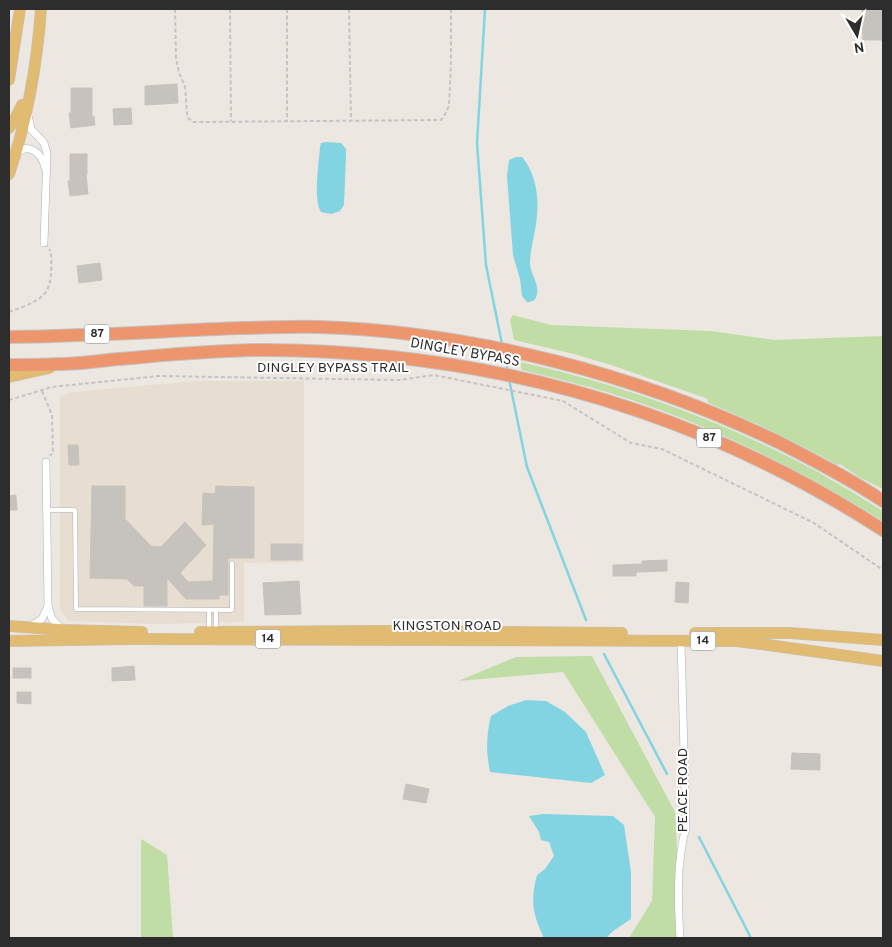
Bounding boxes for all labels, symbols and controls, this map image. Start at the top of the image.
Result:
north arrow [832,10,882,60]
text: N [852,37,865,56]
road number: 87 [84,324,110,344]
street label: DINGLEY BYPASS [409,335,521,371]
street label: DINGLEY BYPASS TRAIL [257,360,409,377]
road number: 87 [696,428,722,448]
street label: KINGSTON ROAD [392,618,502,635]
road number: 14 [256,630,280,648]
road number: 14 [690,631,716,650]
street label: PEACE ROAD [675,748,692,832]

